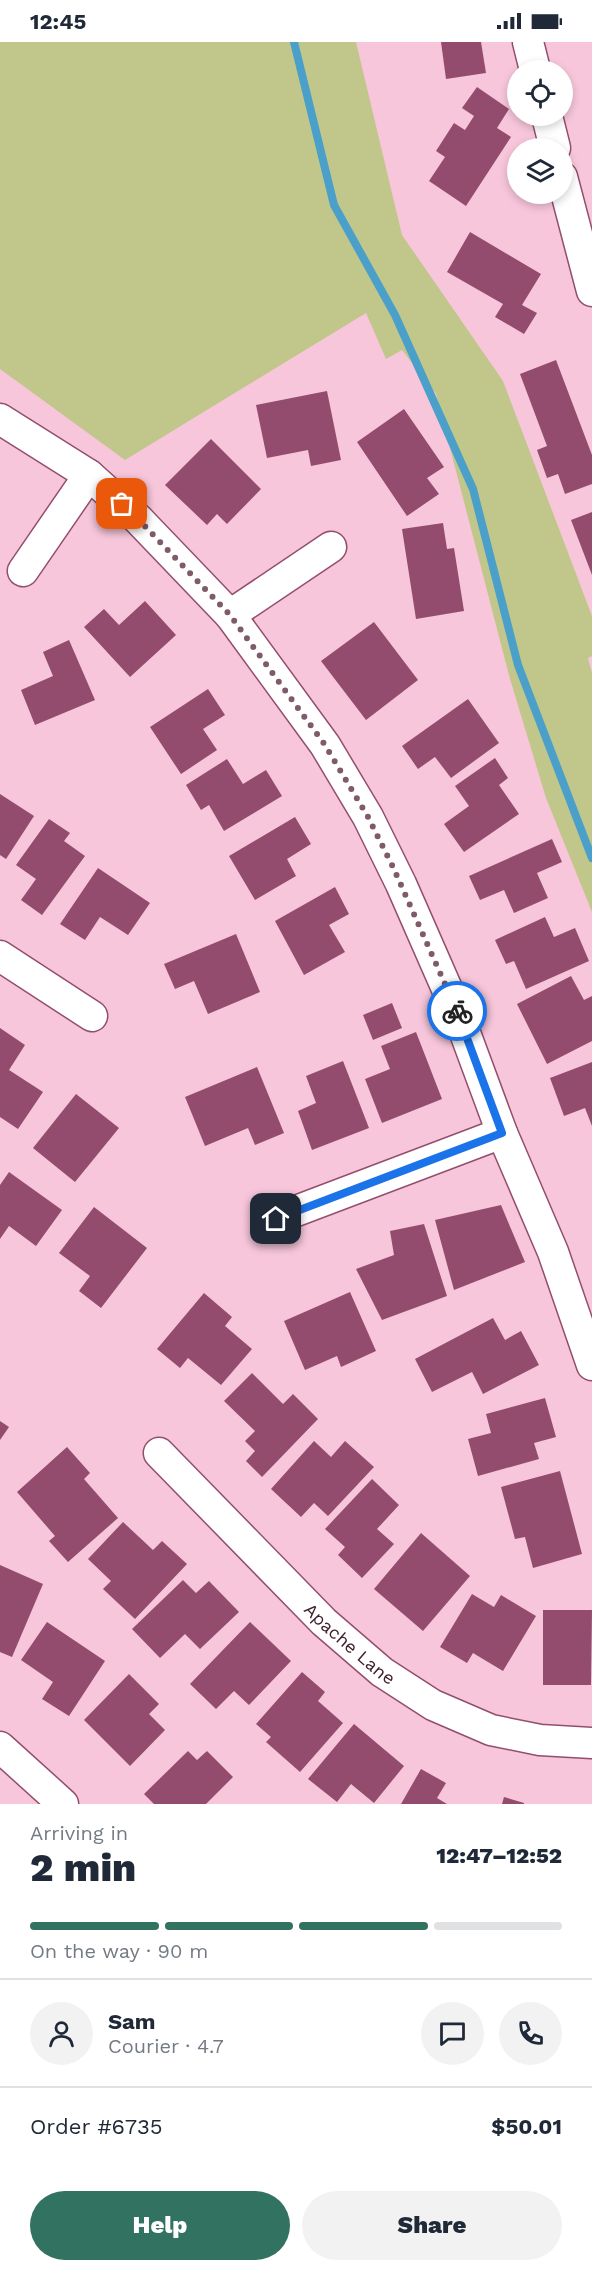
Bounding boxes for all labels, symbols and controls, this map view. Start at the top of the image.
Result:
text: 12:45 [30,9,86,34]
map controls [507,60,573,204]
button: locate [507,60,573,126]
button: layers [507,138,573,204]
pin [96,478,147,529]
icon: bag [105,487,138,520]
courier [427,981,487,1041]
icon: bike [441,995,474,1028]
pin [250,1193,301,1244]
icon: home [259,1202,292,1235]
street label: Apache Lane [300,1598,400,1688]
text: Arriving in [30,1821,128,1845]
text: 12:47–12:52 [436,1843,562,1868]
text: 2 min [30,1845,136,1890]
text: On the way · 90 m [30,1939,208,1963]
button: person [30,2002,93,2065]
button: chat [421,2002,484,2065]
button: phone [499,2002,562,2065]
text: Sam [108,2009,156,2034]
text: Courier · 4.7 [108,2034,224,2058]
text: Order #6735 [30,2114,163,2139]
text: $50.01 [491,2114,562,2139]
button: Help [30,2191,290,2260]
button: Share [302,2191,562,2260]

